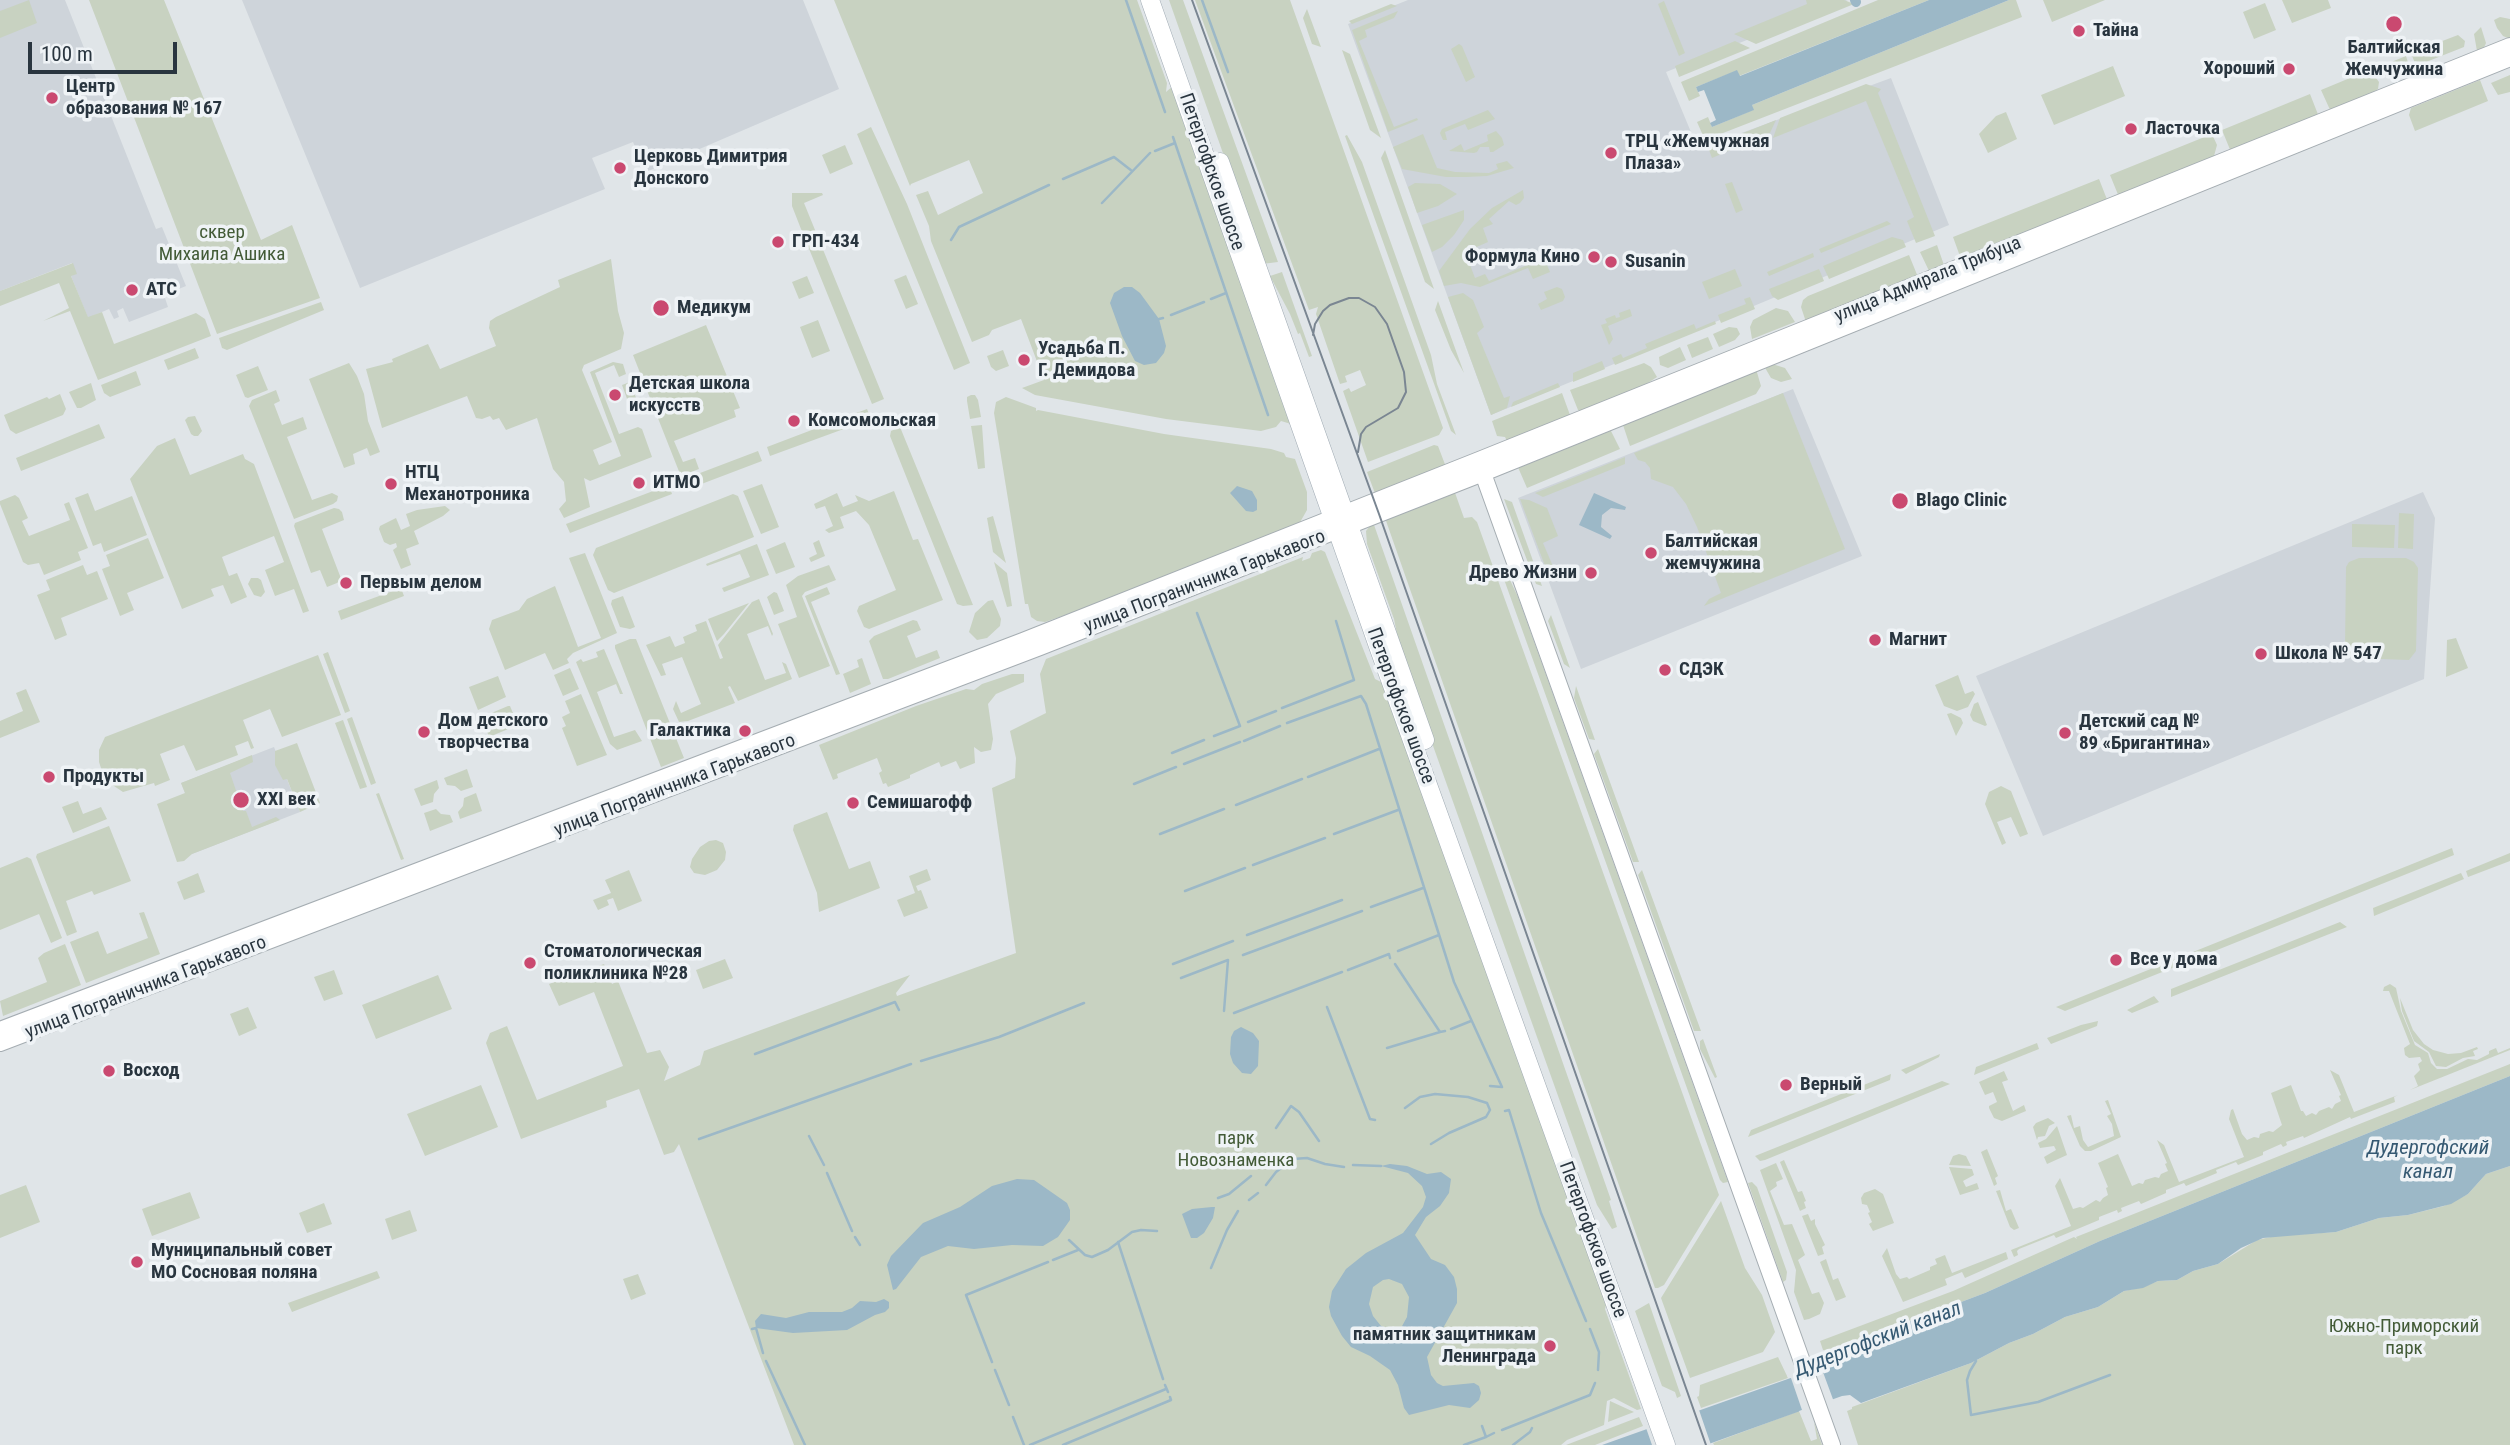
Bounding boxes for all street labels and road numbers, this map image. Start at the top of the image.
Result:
street label: Петергофское шоссе [1173,91,1249,253]
street label: улица Адмирала Трибуца [1831,232,2025,328]
street label: улица Пограничника Гарькавого [1081,525,1329,639]
street label: Петергофское шоссе [1361,625,1439,787]
street label: улица Пограничника Гарькавого [551,729,799,843]
street label: улица Пограничника Гарькавого [22,931,270,1045]
street label: Петергофское шоссе [1553,1159,1631,1321]

